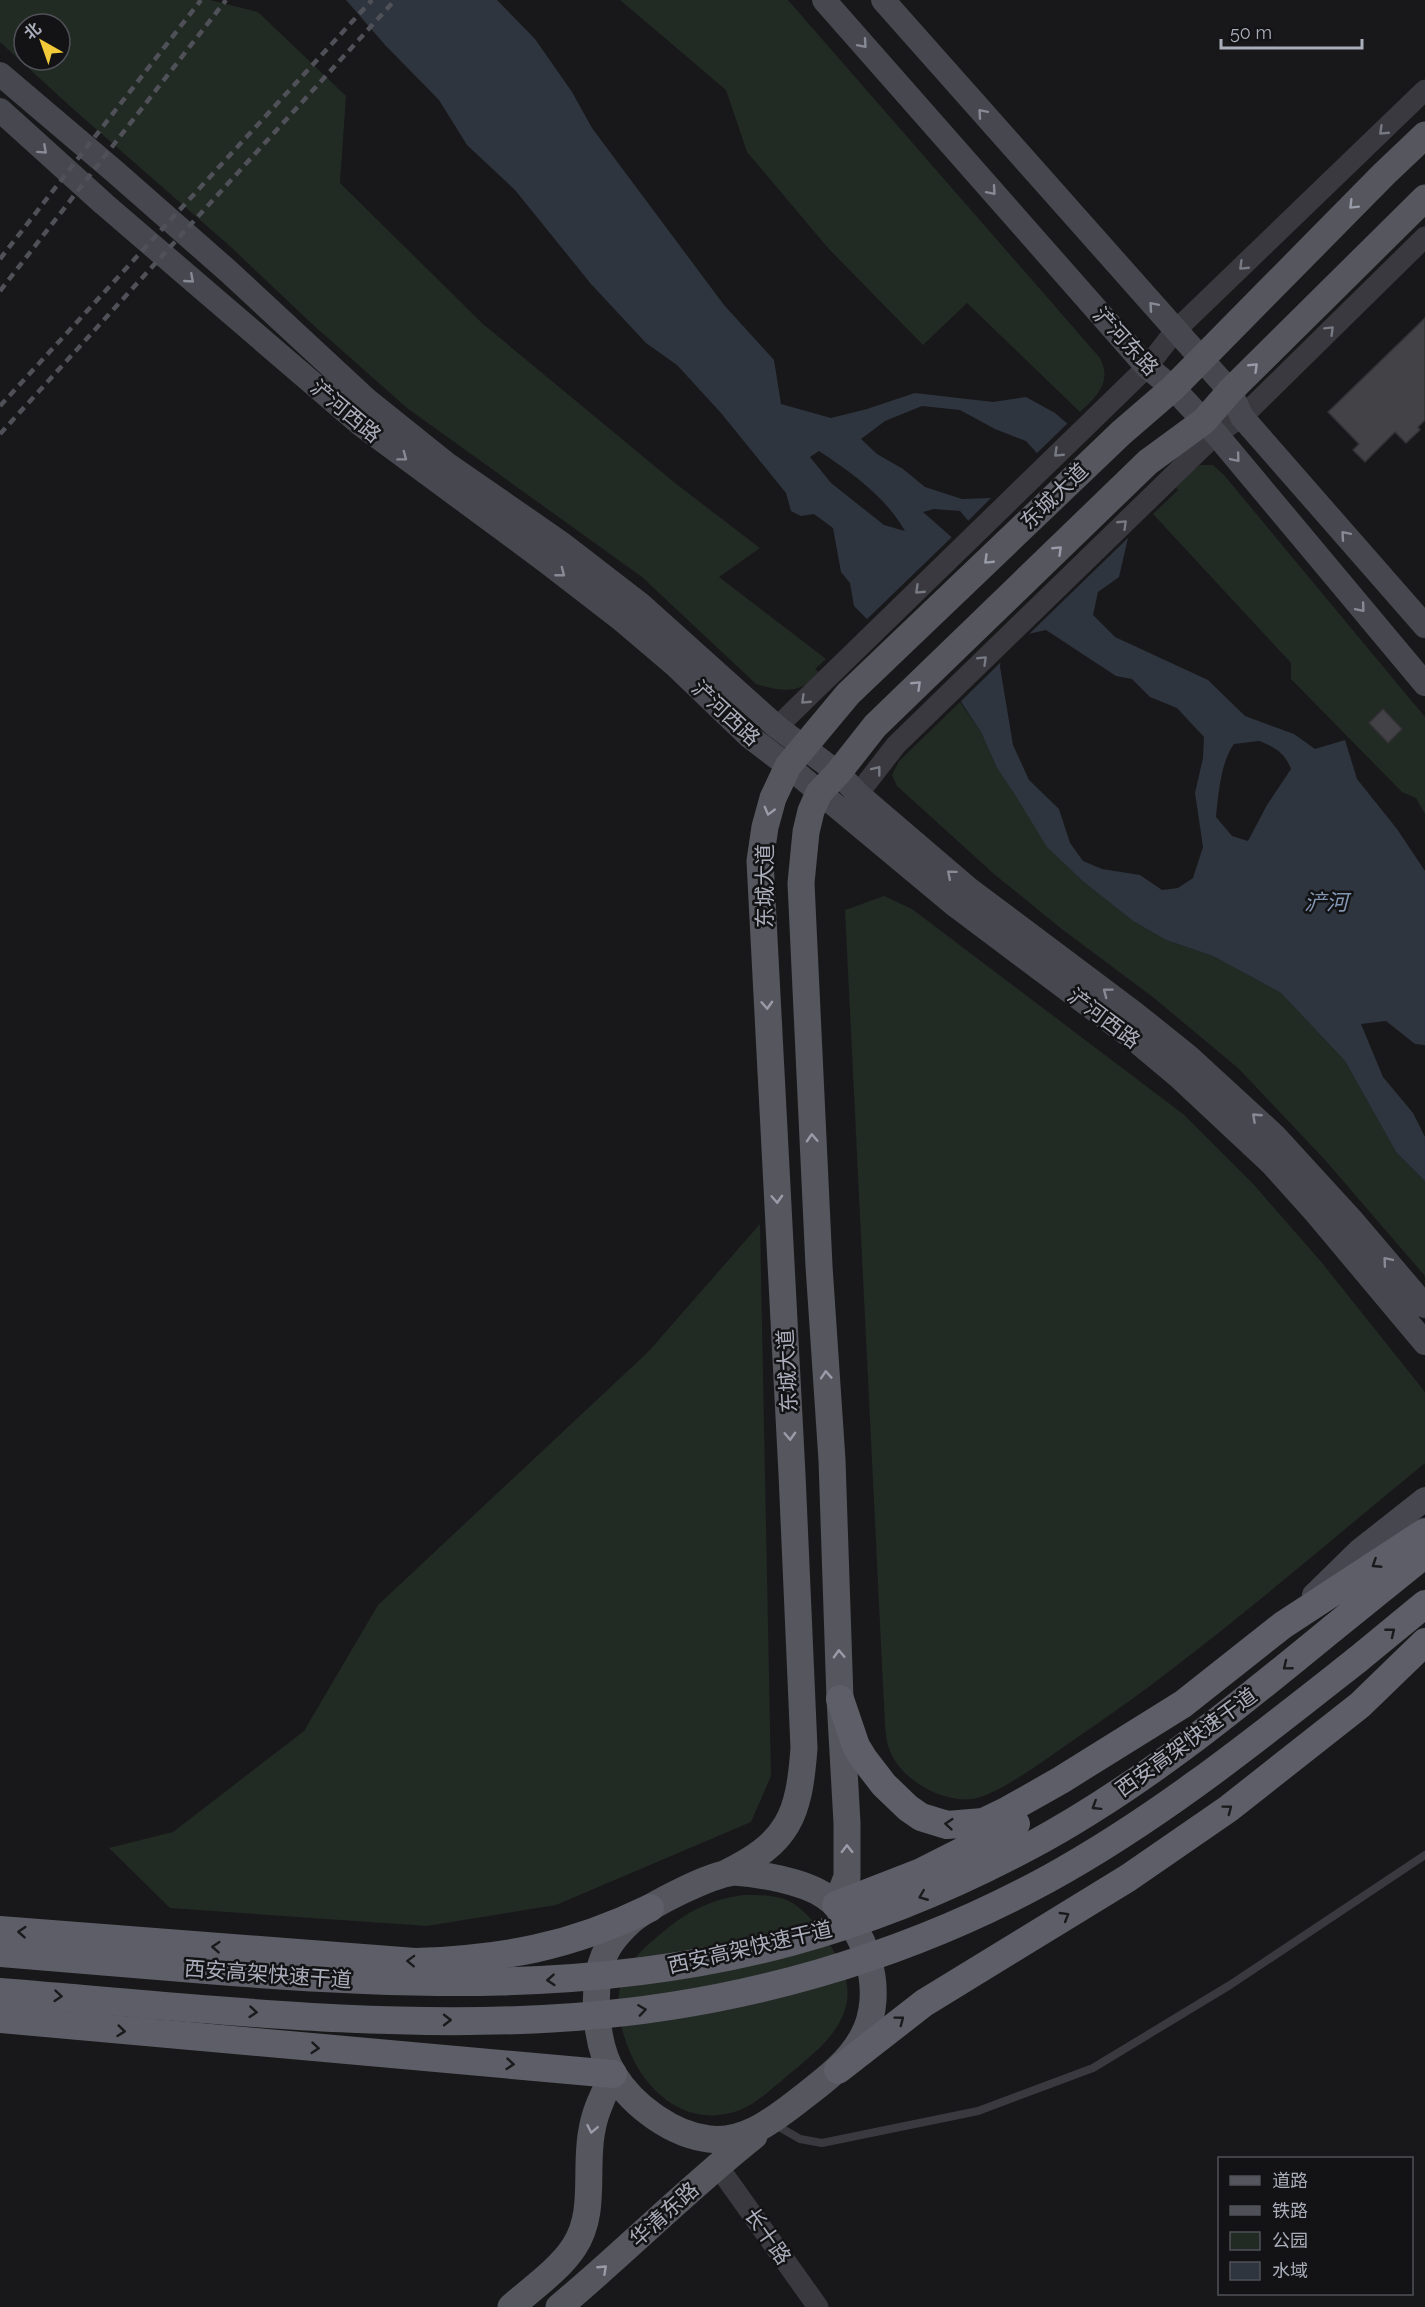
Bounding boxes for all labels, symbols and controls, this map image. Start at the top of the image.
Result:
north arrow [12,12,72,72]
scale bar [1221,12,1362,50]
text: 北 [20,18,45,43]
text: 50 m [1230,22,1272,43]
one-way arrow [856,37,867,48]
one-way arrow [978,109,989,119]
one-way arrow [1379,123,1390,134]
one-way arrow [36,143,47,154]
one-way arrow [984,184,995,195]
one-way arrow [1349,198,1360,209]
one-way arrow [1239,259,1249,270]
one-way arrow [183,271,194,282]
street label: 浐河东路 [1088,302,1164,380]
one-way arrow [1149,302,1160,313]
one-way arrow [1323,327,1334,338]
one-way arrow [1247,363,1257,374]
street label: 浐河西路 [306,374,386,448]
one-way arrow [1055,446,1066,457]
one-way arrow [397,450,408,461]
one-way arrow [1229,451,1240,462]
street label: 东城大道 [1015,458,1093,534]
one-way arrow [1115,521,1126,532]
one-way arrow [1341,531,1352,542]
one-way arrow [1050,546,1061,557]
one-way arrow [984,553,995,564]
one-way arrow [554,565,565,576]
one-way arrow [915,582,926,593]
one-way arrow [1354,601,1365,612]
one-way arrow [975,657,986,668]
street label: 浐河西路 [687,675,765,751]
one-way arrow [910,682,921,693]
one-way arrow [801,693,812,704]
one-way arrow [869,765,880,776]
one-way arrow [764,805,776,816]
street label: 东城大道 [752,844,777,928]
one-way arrow [947,870,958,881]
water label: 浐河 [1304,889,1352,915]
street label: 浐河西路 [1063,983,1145,1053]
one-way arrow [1102,988,1113,999]
one-way arrow [761,1000,774,1009]
one-way arrow [1252,1113,1262,1124]
one-way arrow [806,1134,819,1143]
one-way arrow [771,1195,784,1204]
one-way arrow [1383,1257,1394,1268]
street label: 东城大道 [772,1328,802,1414]
one-way arrow [820,1371,833,1380]
one-way arrow [784,1431,797,1440]
one-way arrow [1372,1557,1383,1568]
one-way arrow [1384,1628,1395,1639]
one-way arrow [832,1649,845,1658]
one-way arrow [1283,1658,1294,1669]
street label: 西安高架快速干道 [1111,1683,1261,1801]
one-way arrow [1092,1799,1102,1811]
one-way arrow [1221,1805,1232,1816]
one-way arrow [944,1818,954,1831]
one-way arrow [841,1844,853,1853]
one-way arrow [918,1888,929,1901]
one-way arrow [1059,1912,1069,1924]
street label: 西安高架快速干道 [665,1916,835,1978]
one-way arrow [17,1926,26,1939]
one-way arrow [212,1941,221,1954]
one-way arrow [406,1955,415,1968]
street label: 西安高架快速干道 [183,1956,353,1992]
one-way arrow [546,1974,555,1987]
one-way arrow [54,1989,63,2002]
one-way arrow [637,2004,647,2016]
one-way arrow [248,2005,257,2018]
one-way arrow [443,2014,452,2026]
one-way arrow [894,2016,905,2027]
one-way arrow [116,2024,125,2037]
one-way arrow [311,2041,320,2054]
one-way arrow [505,2057,514,2070]
one-way arrow [587,2124,599,2134]
legend [1218,2157,1413,2295]
text: 道路 [1272,2170,1308,2191]
street label: 华清东路 [624,2177,704,2251]
text: 铁路 [1272,2200,1308,2221]
street label: 长十路 [740,2203,796,2269]
text: 公园 [1272,2230,1308,2251]
text: 水域 [1272,2260,1308,2281]
one-way arrow [597,2265,607,2276]

